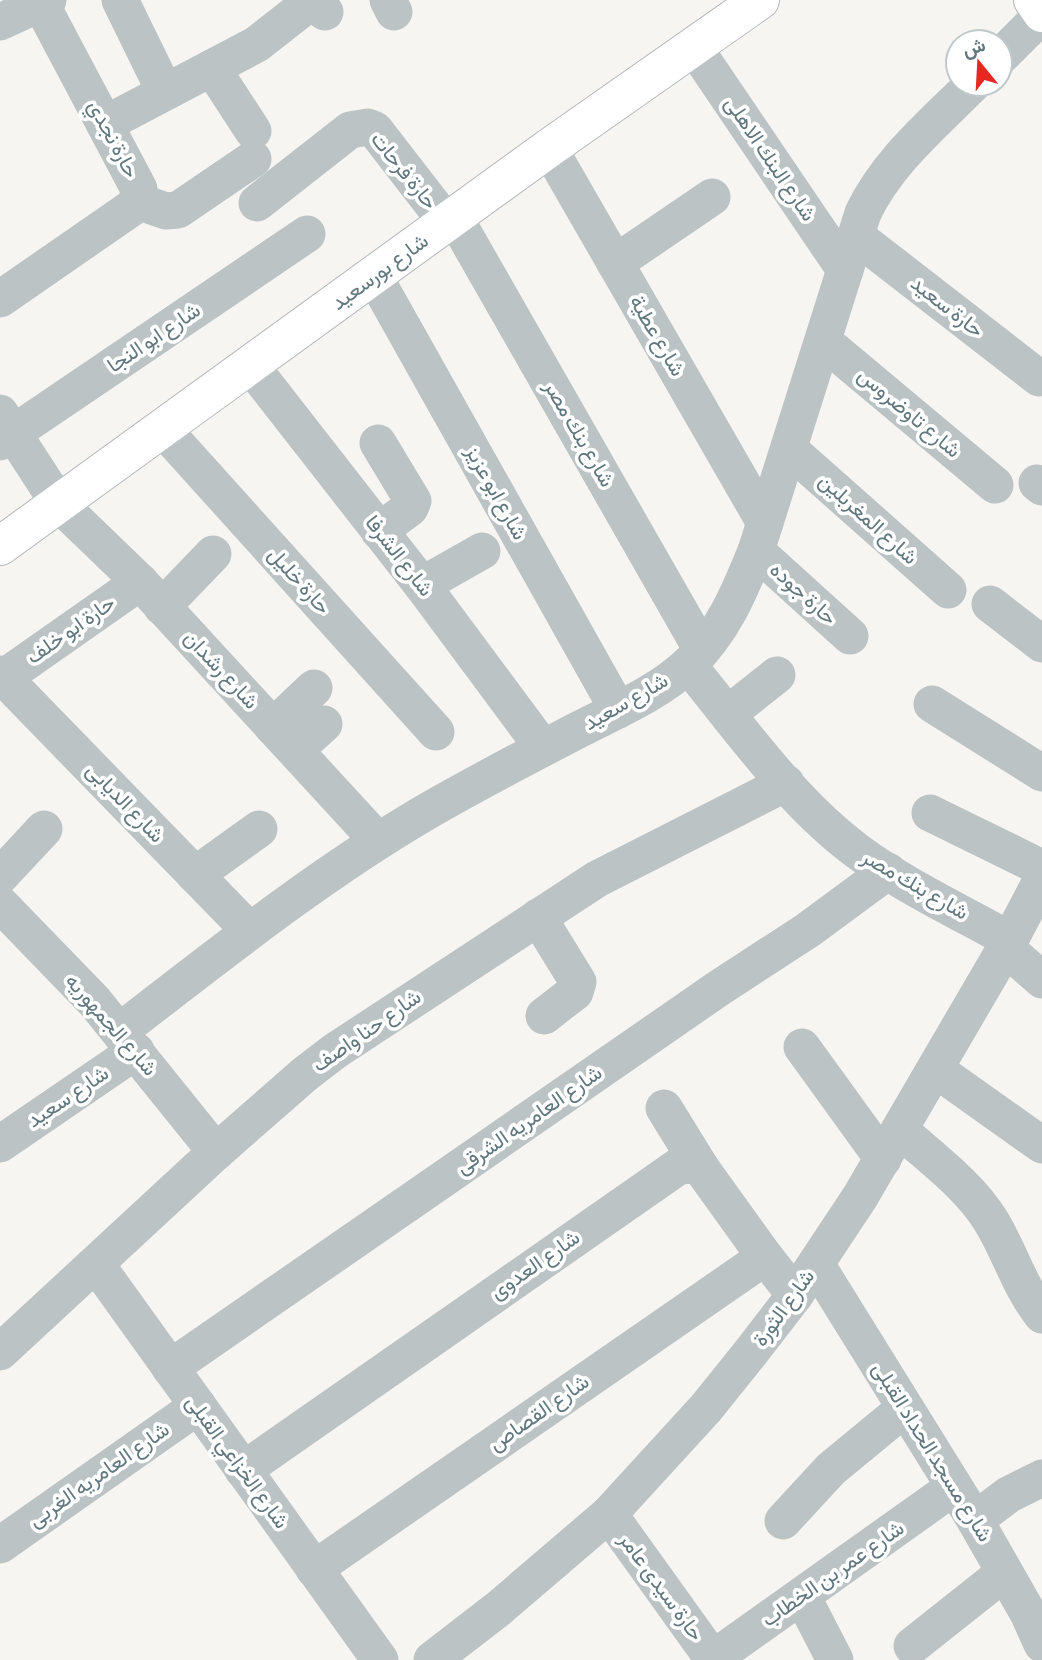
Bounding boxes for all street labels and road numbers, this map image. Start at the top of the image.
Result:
street label: شارع البنك الاهلى [718,92,821,227]
street label: حارة نجدي [79,96,144,184]
street label: حارة فرحات [365,127,443,215]
street label: شارع بورسعيد [327,228,434,316]
street label: حارة سعيد [906,271,988,343]
street label: شارع عطية [623,291,690,381]
street label: شارع ابو النجا [103,298,206,379]
street label: شارع تاوضروس [852,363,966,464]
street label: شارع بنك مصر [537,376,619,492]
street label: شارع ابو عزيز [459,441,532,545]
street label: شارع المغربلين [813,468,923,571]
street label: شارع الشرفا [359,510,438,602]
street label: حارة خليل [262,542,336,620]
street label: حارة جوده [764,557,842,631]
street label: حارة ابو خلف [22,590,120,670]
street label: شارع رشدان [178,626,264,715]
street label: شارع سعيد [580,668,673,737]
street label: شارع الديابى [80,758,169,849]
street label: شارع بنك مصر [856,844,973,926]
street label: شارع الجمهوريه [59,969,162,1082]
street label: شارع حنا واصف [308,984,427,1078]
street label: شارع العامريه الشرقى [451,1060,607,1181]
street label: شارع سعيد [22,1061,114,1134]
street label: شارع العدوى [485,1225,585,1306]
street label: شارع الثورة [748,1265,821,1352]
street label: شارع مسجد الحداد القبلى [866,1358,997,1547]
street label: شارع القصاص [484,1369,595,1458]
street label: شارع الخزاعي القبلى [177,1390,294,1536]
street label: شارع العامريه الغربى [24,1417,175,1534]
street label: شارع عمر بن الخطاب [757,1516,910,1633]
street label: حارة سيدى عامر [613,1527,709,1646]

